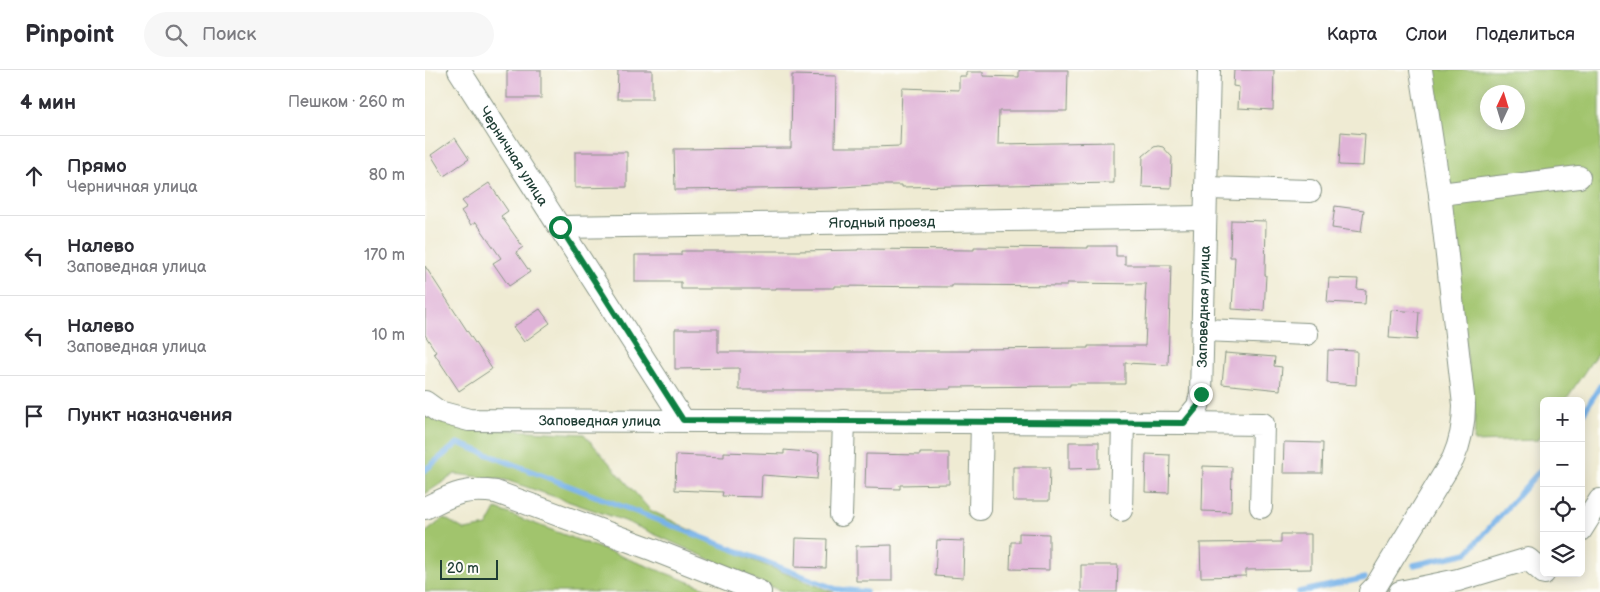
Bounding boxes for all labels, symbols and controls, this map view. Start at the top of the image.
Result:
search box [144,12,494,57]
text: Pinpoint [25,20,114,49]
icon: search [162,21,190,49]
text: Поиск [202,23,256,46]
text: Карта [1327,24,1377,45]
text: Слои [1405,24,1447,45]
text: Поделиться [1475,24,1575,45]
north arrow [1480,85,1525,130]
text: 4 мин [20,90,76,115]
text: Пешком · 260 m [288,93,405,112]
street label: Черничная улица [476,103,552,210]
text: Прямо [67,155,127,178]
icon: ahead [20,162,48,190]
text: 80 m [369,166,405,185]
text: Черничная улица [67,178,198,197]
street label: Ягодный проезд [829,213,936,232]
route start [549,216,572,239]
text: Налево [67,235,134,258]
icon: left [20,242,48,270]
street label: Заповедная улица [1194,245,1214,368]
text: 170 m [364,246,405,265]
text: Заповедная улица [67,258,206,277]
text: Налево [67,315,134,338]
icon: left [20,322,48,350]
text: 10 m [372,326,405,345]
text: Заповедная улица [67,338,206,357]
route end [1190,383,1213,406]
map controls [1540,397,1585,577]
button: + [1540,397,1585,442]
icon: arrive [20,402,48,430]
text: Пункт назначения [67,404,232,427]
street label: Заповедная улица [539,412,662,430]
button: − [1540,442,1585,487]
button: locate [1540,487,1585,532]
button: layers [1540,532,1585,577]
scale bar [440,557,497,580]
text: 20 m [447,560,479,577]

